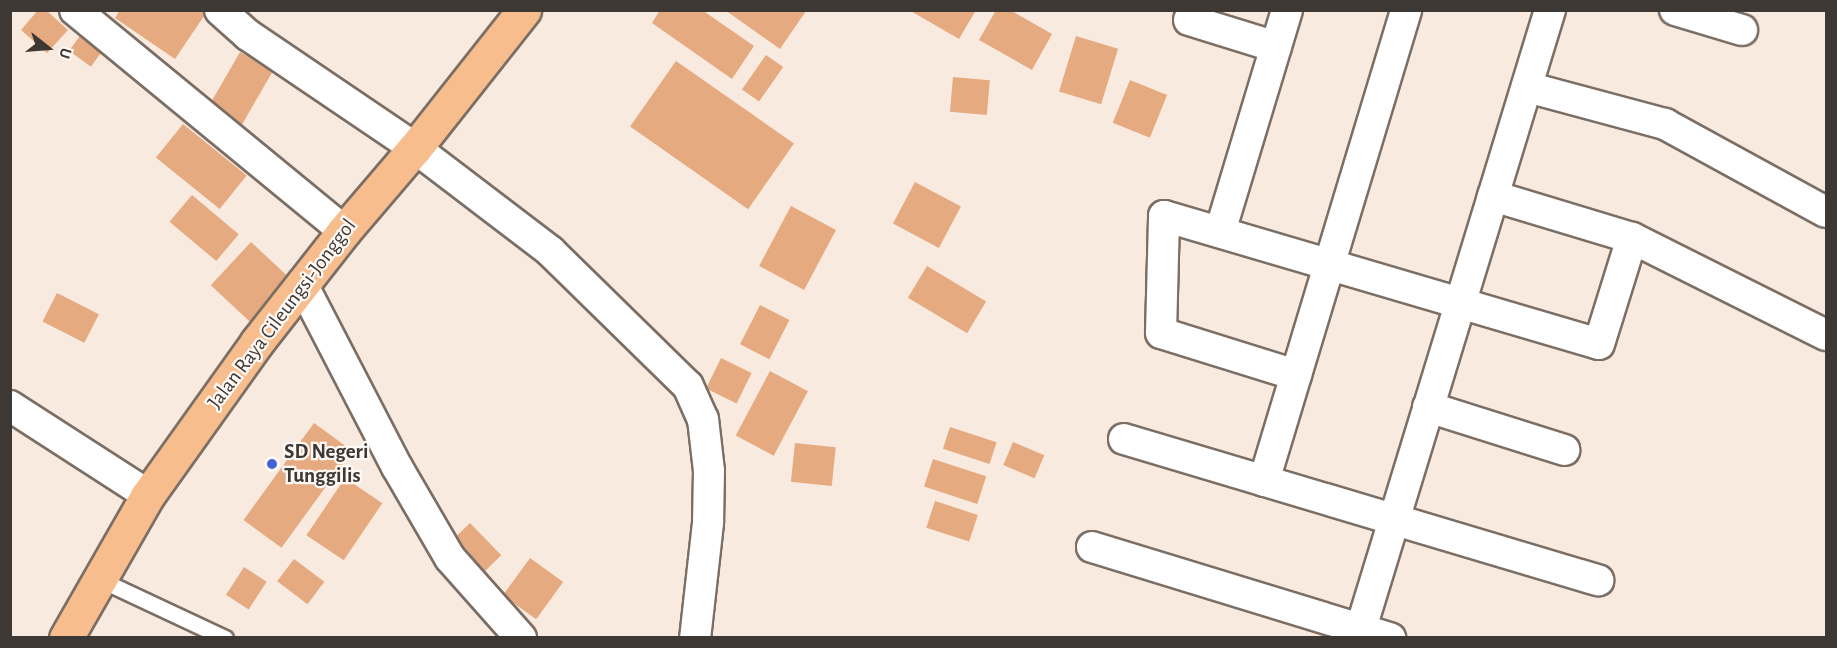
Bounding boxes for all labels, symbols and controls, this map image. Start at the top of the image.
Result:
north arrow [18,18,78,78]
text: U [56,46,74,60]
street label: Jalan Raya Cileungsi-Jonggol [202,214,362,414]
place label: SD Negeri Tunggilis [284,439,368,489]
marker: SD Negeri Tunggilis [265,457,279,471]

